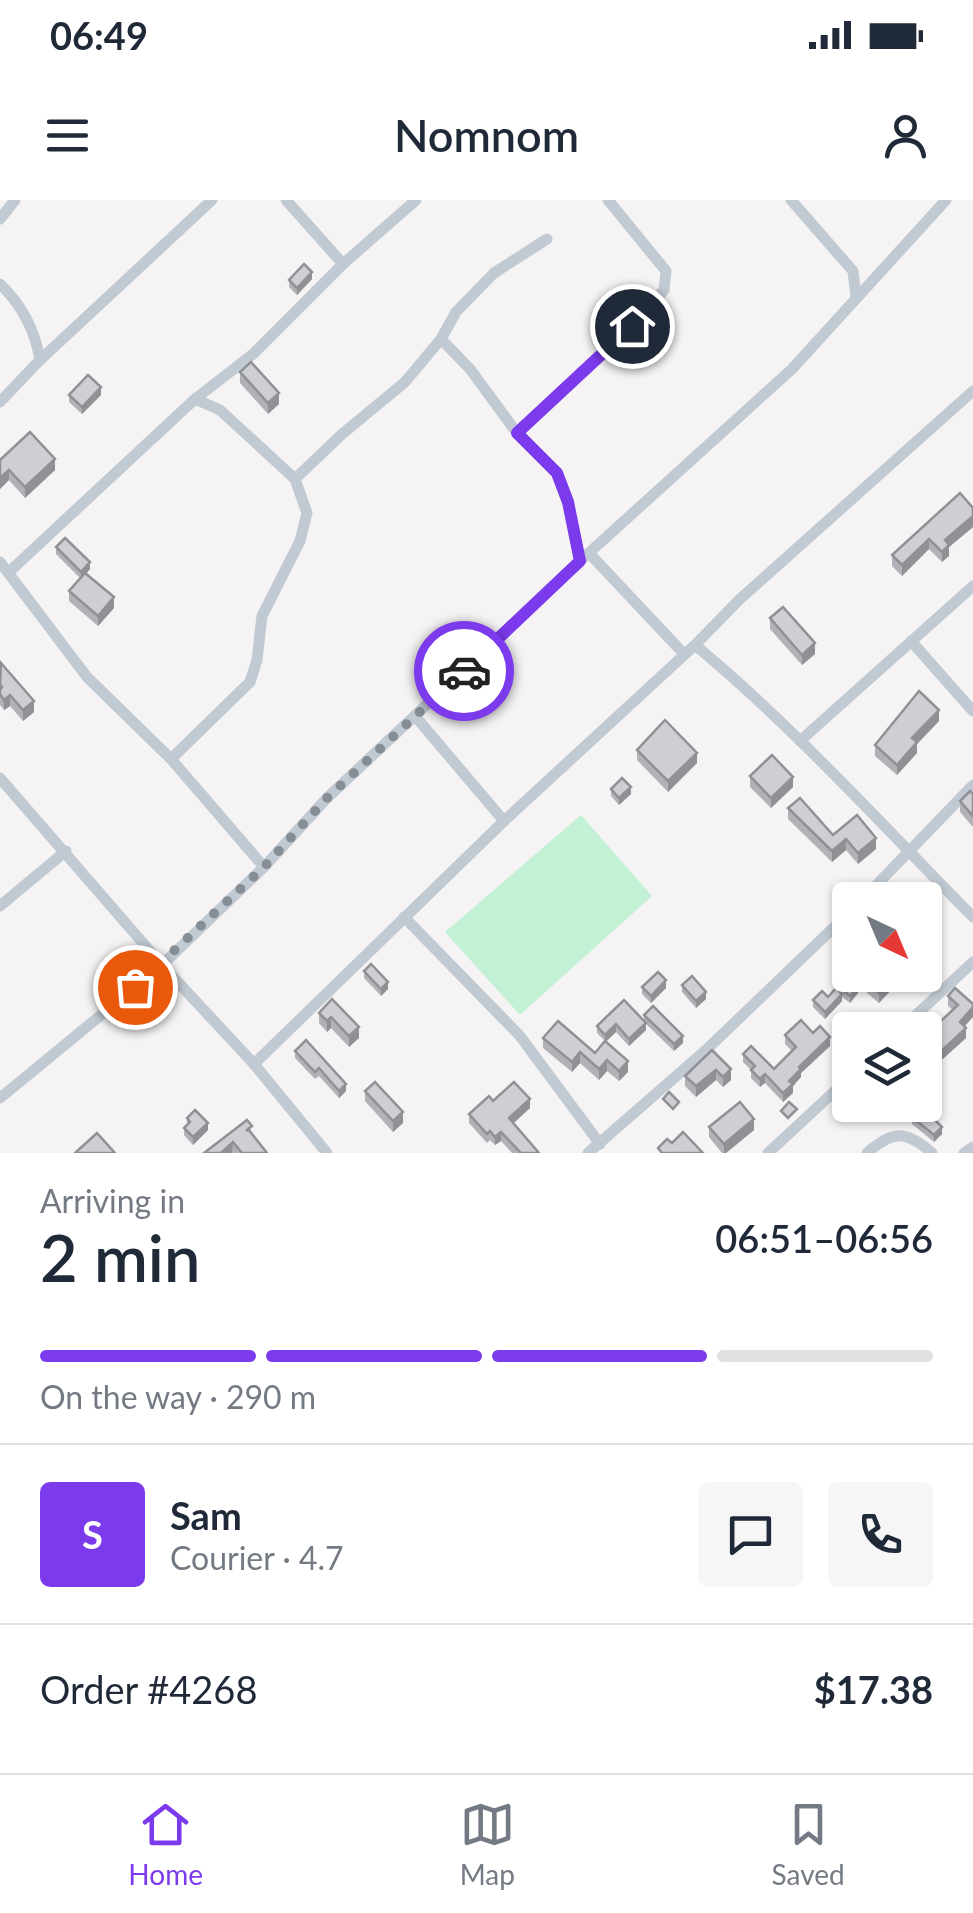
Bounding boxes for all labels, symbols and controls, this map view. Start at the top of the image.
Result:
text: 06:49 [50,12,148,58]
icon: menu [40,108,95,163]
text: Nomnom [394,108,579,162]
icon: person [878,108,933,163]
pin [590,284,675,369]
icon: home [605,299,660,354]
courier [414,621,514,721]
icon: car [437,644,492,699]
north arrow [832,882,942,992]
map controls [832,882,942,1122]
pin [93,945,178,1030]
icon: bag [108,960,163,1015]
button: layers [832,1012,942,1122]
text: Arriving in [40,1181,185,1220]
text: 06:51–06:56 [715,1215,933,1261]
text: 2 min [40,1218,200,1296]
text: On the way · 290 m [40,1377,316,1416]
button: chat [698,1482,803,1587]
button: phone [828,1482,933,1587]
text: Sam [170,1492,242,1538]
text: S [82,1511,103,1557]
text: Courier · 4.7 [170,1538,344,1577]
text: Order #4268 [40,1666,257,1712]
text: $17.38 [814,1666,933,1712]
tab: Home [128,1797,203,1891]
tab: Map [460,1797,515,1891]
tab: Saved [772,1797,845,1891]

